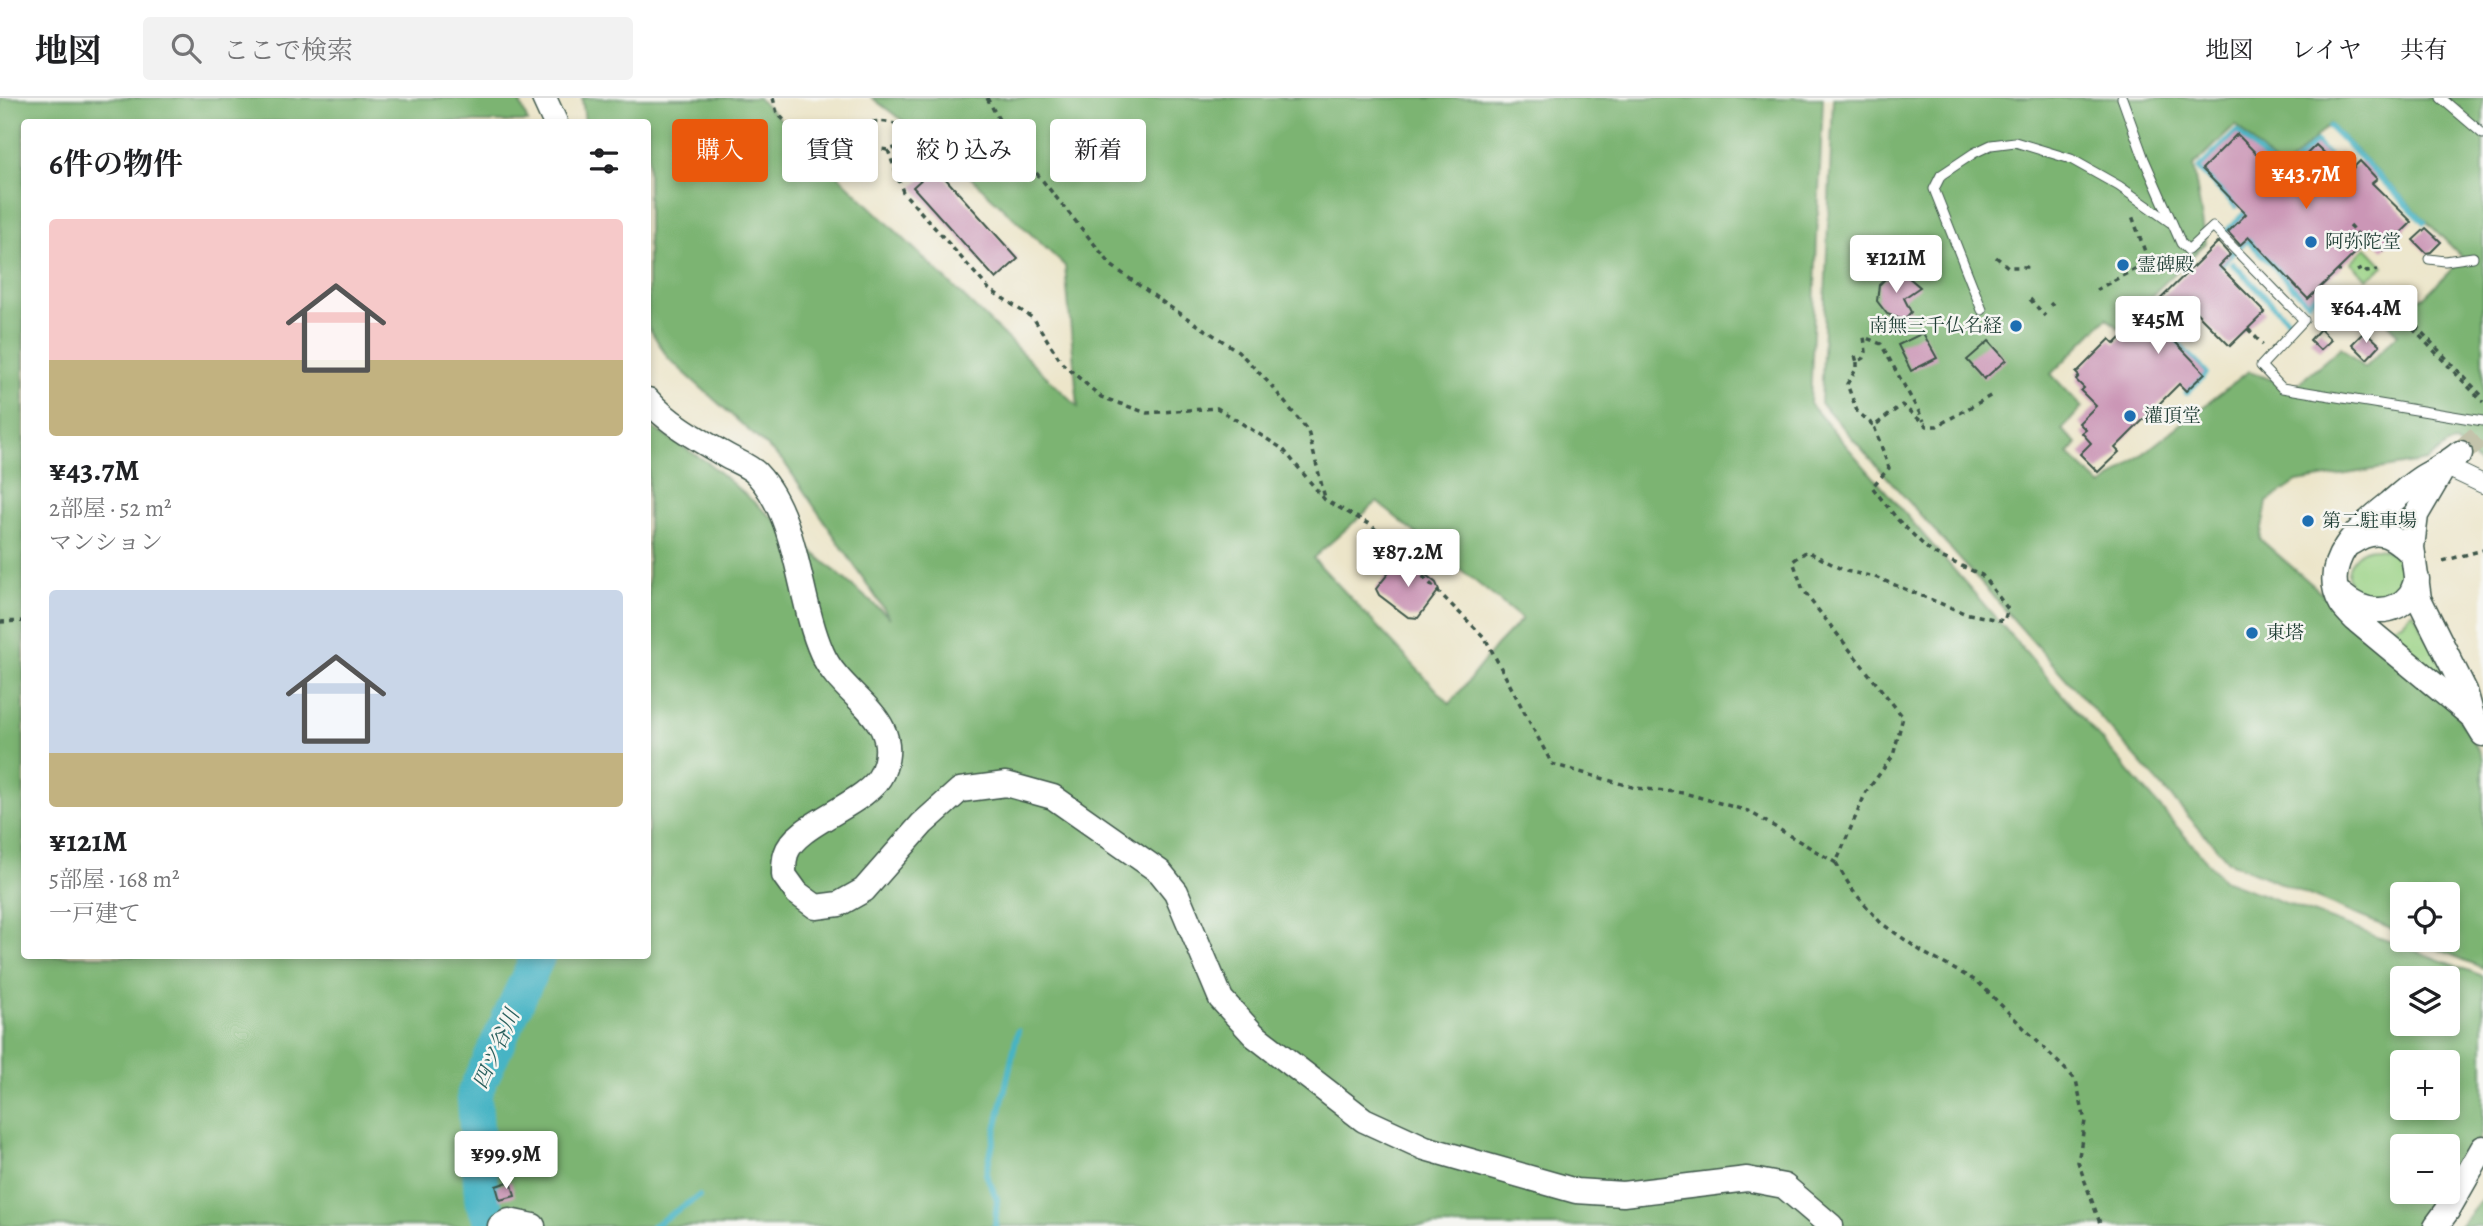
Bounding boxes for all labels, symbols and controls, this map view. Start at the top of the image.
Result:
search box [143,17,633,80]
text: 地図 [35,28,101,73]
icon: search [167,29,205,67]
text: ここで検索 [223,33,353,68]
text: 地図 [2205,34,2253,66]
text: レイヤ [2291,34,2362,66]
text: 共有 [2400,34,2448,66]
chip: 購入 [672,119,768,182]
chip: 賃貸 [782,119,878,182]
chip: 絞り込み [892,119,1036,182]
chip: 新着 [1050,119,1146,182]
icon: filters [585,142,623,180]
text: 6件の物件 [49,144,183,184]
pin: ¥43.7M [2249,152,2363,211]
text: ¥43.7M [2271,158,2341,189]
place label: 阿弥陀堂 [2325,229,2401,255]
marker: 阿弥陀堂 [2303,234,2319,250]
pin: ¥121M [1847,236,1945,295]
text: ¥121M [1866,242,1926,273]
place label: 霊碑殿 [2137,252,2194,278]
marker: 霊碑殿 [2115,257,2131,273]
icon: home [273,265,399,391]
pin: ¥64.4M [2309,286,2423,345]
text: ¥64.4M [2330,292,2402,323]
pin: ¥45M [2117,296,2199,356]
text: ¥45M [2131,303,2185,334]
place label: 南無三千仏名経 [1869,313,2002,339]
marker: 南無三千仏名経 [2008,318,2024,334]
place label: 灌頂堂 [2144,403,2201,429]
marker: 灌頂堂 [2122,408,2138,424]
text: ¥43.7M [49,450,140,490]
text: 2部屋 · 52 m² [49,493,172,524]
place label: 第二駐車場 [2322,508,2417,534]
marker: 第二駐車場 [2300,513,2316,529]
text: マンション [49,527,163,558]
pin: ¥87.2M [1351,530,1465,589]
text: ¥87.2M [1373,536,1443,567]
place label: 東塔 [2266,620,2304,646]
marker: 東塔 [2244,625,2260,641]
icon: home [273,636,399,762]
text: ¥121M [49,821,127,861]
text: 5部屋 · 168 m² [49,864,179,895]
map controls [2390,882,2460,1204]
button: locate [2390,882,2460,952]
text: 一戸建て [49,898,141,929]
button: layers [2390,966,2460,1036]
water label: 四ツ谷川 [466,1003,527,1093]
button: + [2390,1050,2460,1120]
pin: ¥99.9M [449,1132,563,1191]
button: − [2390,1134,2460,1204]
text: ¥99.9M [471,1138,541,1169]

